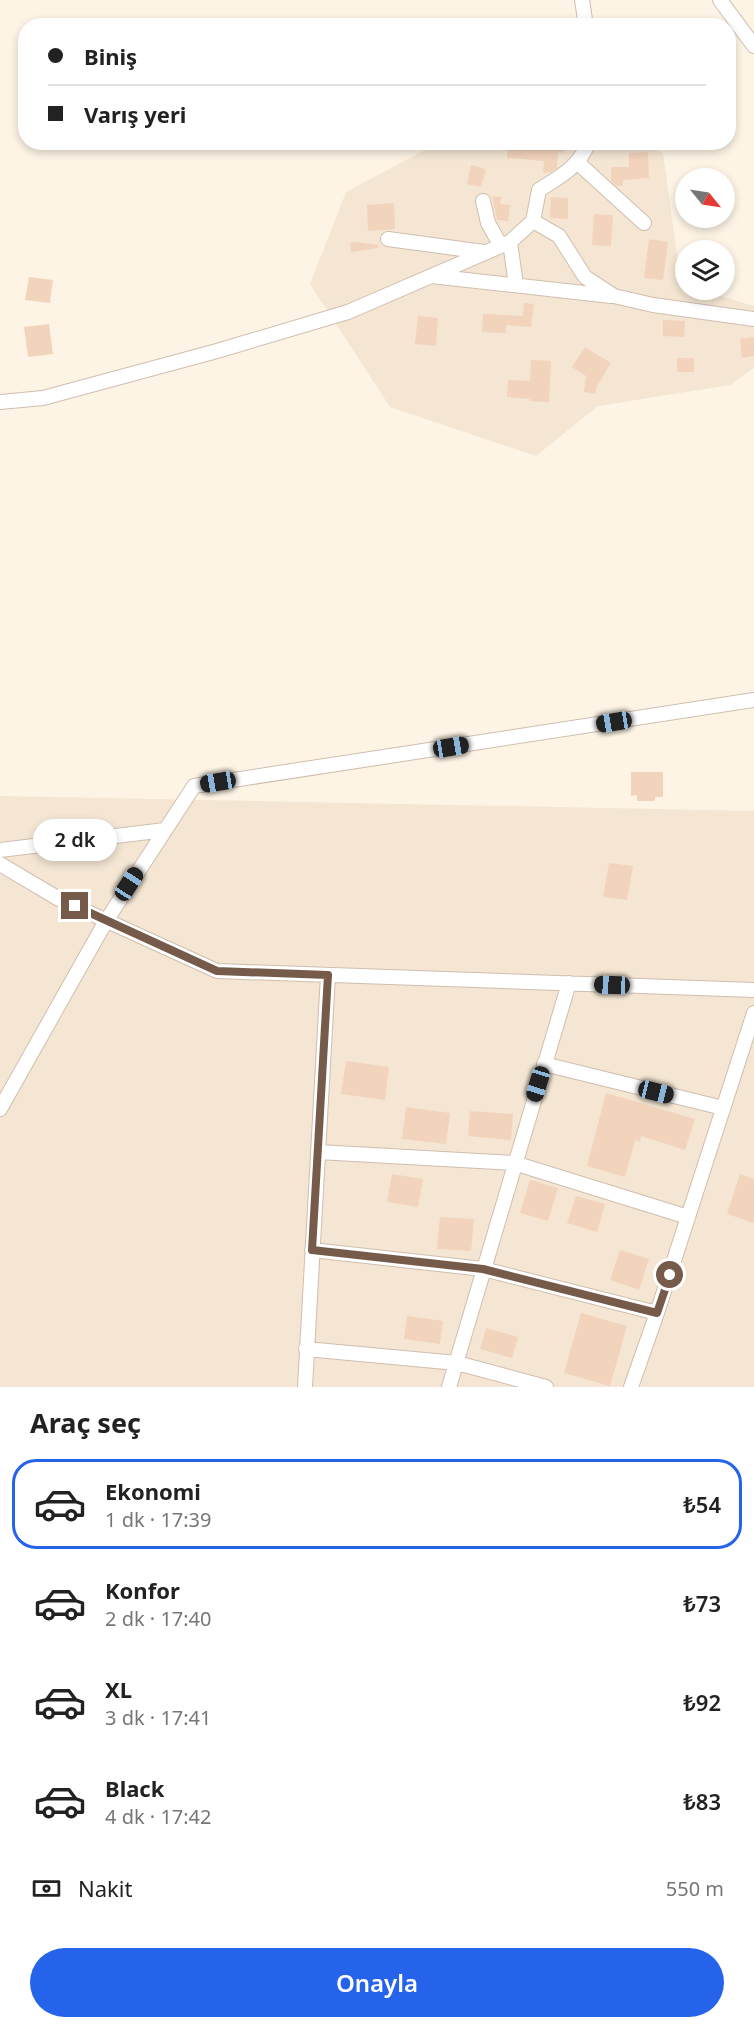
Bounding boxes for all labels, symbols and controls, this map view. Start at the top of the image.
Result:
text: Biniş [84,41,137,71]
text: Varış yeri [84,99,186,129]
north arrow [675,168,735,228]
map controls [675,168,735,300]
button: layers [675,240,735,300]
car [595,710,633,734]
car [432,735,470,759]
car [199,770,237,794]
callout: 2 dk [33,819,117,861]
text: 2 dk [55,826,95,853]
car [112,864,146,904]
route end [61,892,88,919]
car [594,975,630,995]
car [524,1064,552,1104]
car [636,1079,676,1105]
route start [656,1261,683,1288]
text: Araç seç [30,1404,141,1441]
text: Ekonomi [105,1476,201,1506]
icon: car [33,1477,87,1531]
text: ₺54 [683,1489,721,1519]
text: 1 dk · 17:39 [105,1506,212,1533]
text: Konfor [105,1575,180,1605]
icon: car [33,1576,87,1630]
text: ₺73 [683,1588,721,1618]
text: 2 dk · 17:40 [105,1605,212,1632]
text: XL [105,1674,132,1704]
icon: car [33,1675,87,1729]
text: ₺92 [683,1687,721,1717]
text: 3 dk · 17:41 [105,1704,212,1731]
text: Black [105,1773,164,1803]
icon: car [33,1774,87,1828]
text: ₺83 [683,1786,721,1816]
text: 4 dk · 17:42 [105,1803,212,1830]
icon: cash [30,1872,63,1905]
text: Nakit [78,1873,132,1903]
text: 550 m [666,1875,724,1902]
button: Onayla [30,1948,724,2017]

